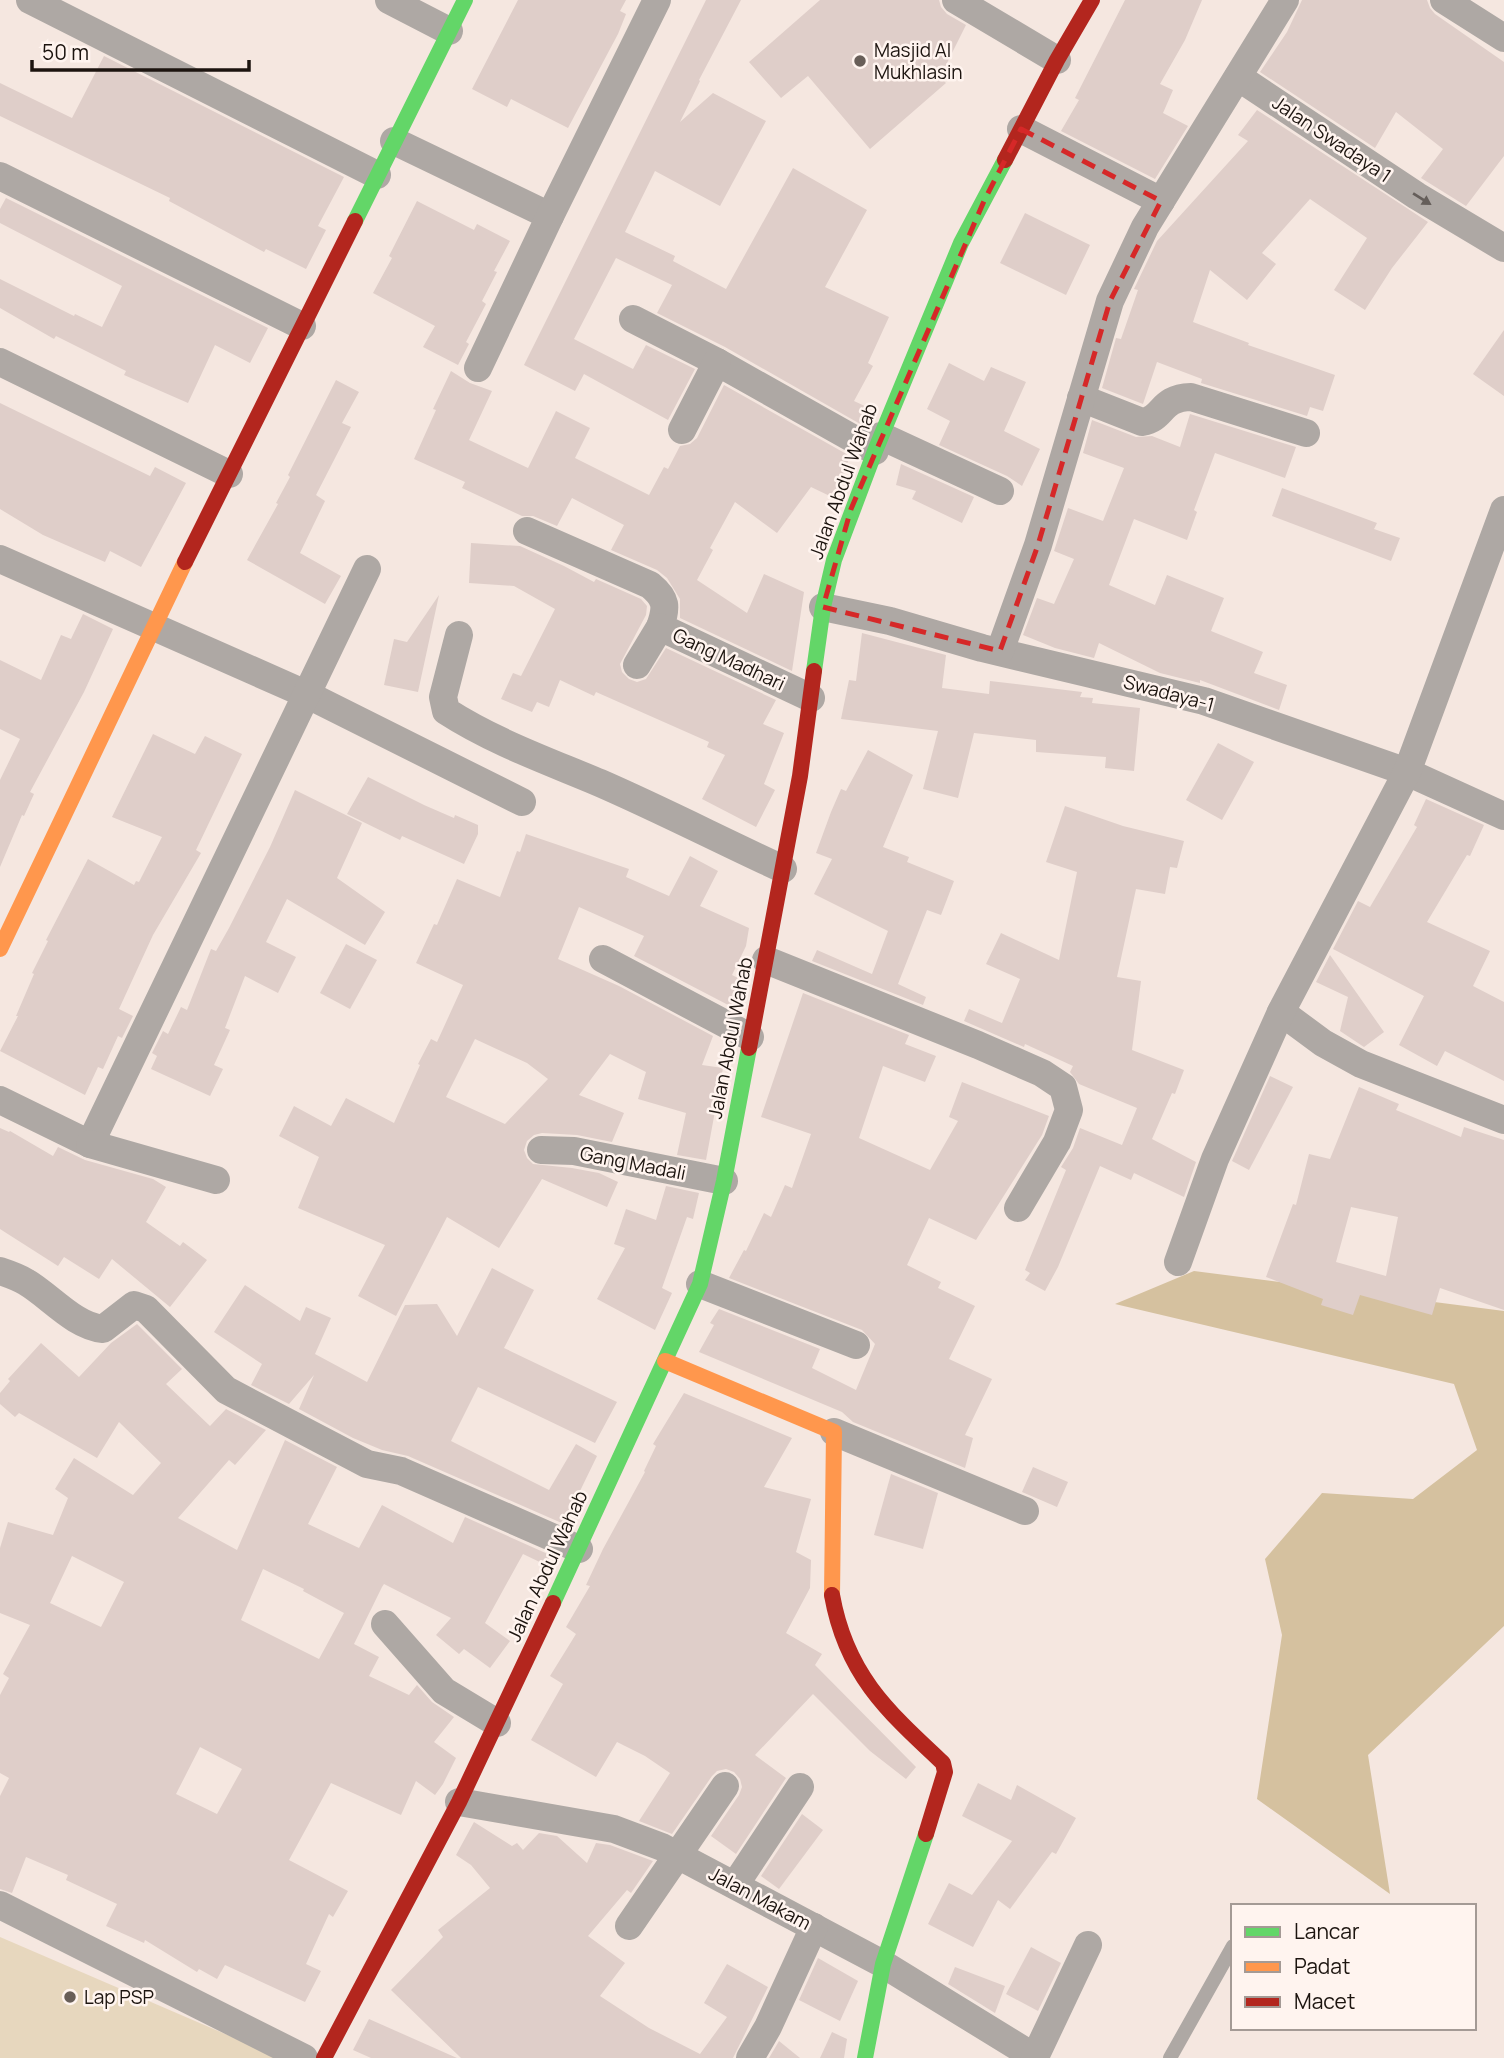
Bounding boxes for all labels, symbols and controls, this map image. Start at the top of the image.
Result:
scale bar [32,28,248,72]
place label: Masjid Al Mukhlasin [874,37,963,85]
text: 50 m [42,38,89,66]
marker: Masjid Al Mukhlasin [852,53,868,69]
street label: Jalan Swadaya 1 [1267,90,1397,188]
one-way arrow [1412,192,1431,205]
street label: Jalan Abdul Wahab [803,399,883,563]
street label: Gang Madhari [669,622,789,696]
street label: Swadaya-1 [1121,668,1217,718]
street label: Jalan Abdul Wahab [702,955,758,1121]
street label: Gang Madali [578,1140,688,1186]
street label: Jalan Abdul Wahab [501,1486,593,1646]
street label: Jalan Makam [704,1860,816,1936]
legend [1231,1904,1476,2030]
text: Lancar [1294,1917,1360,1945]
text: Padat [1294,1952,1350,1980]
place label: Lap PSP [84,1984,154,2010]
text: Macet [1294,1987,1355,2015]
marker: Lap PSP [62,1989,78,2005]

